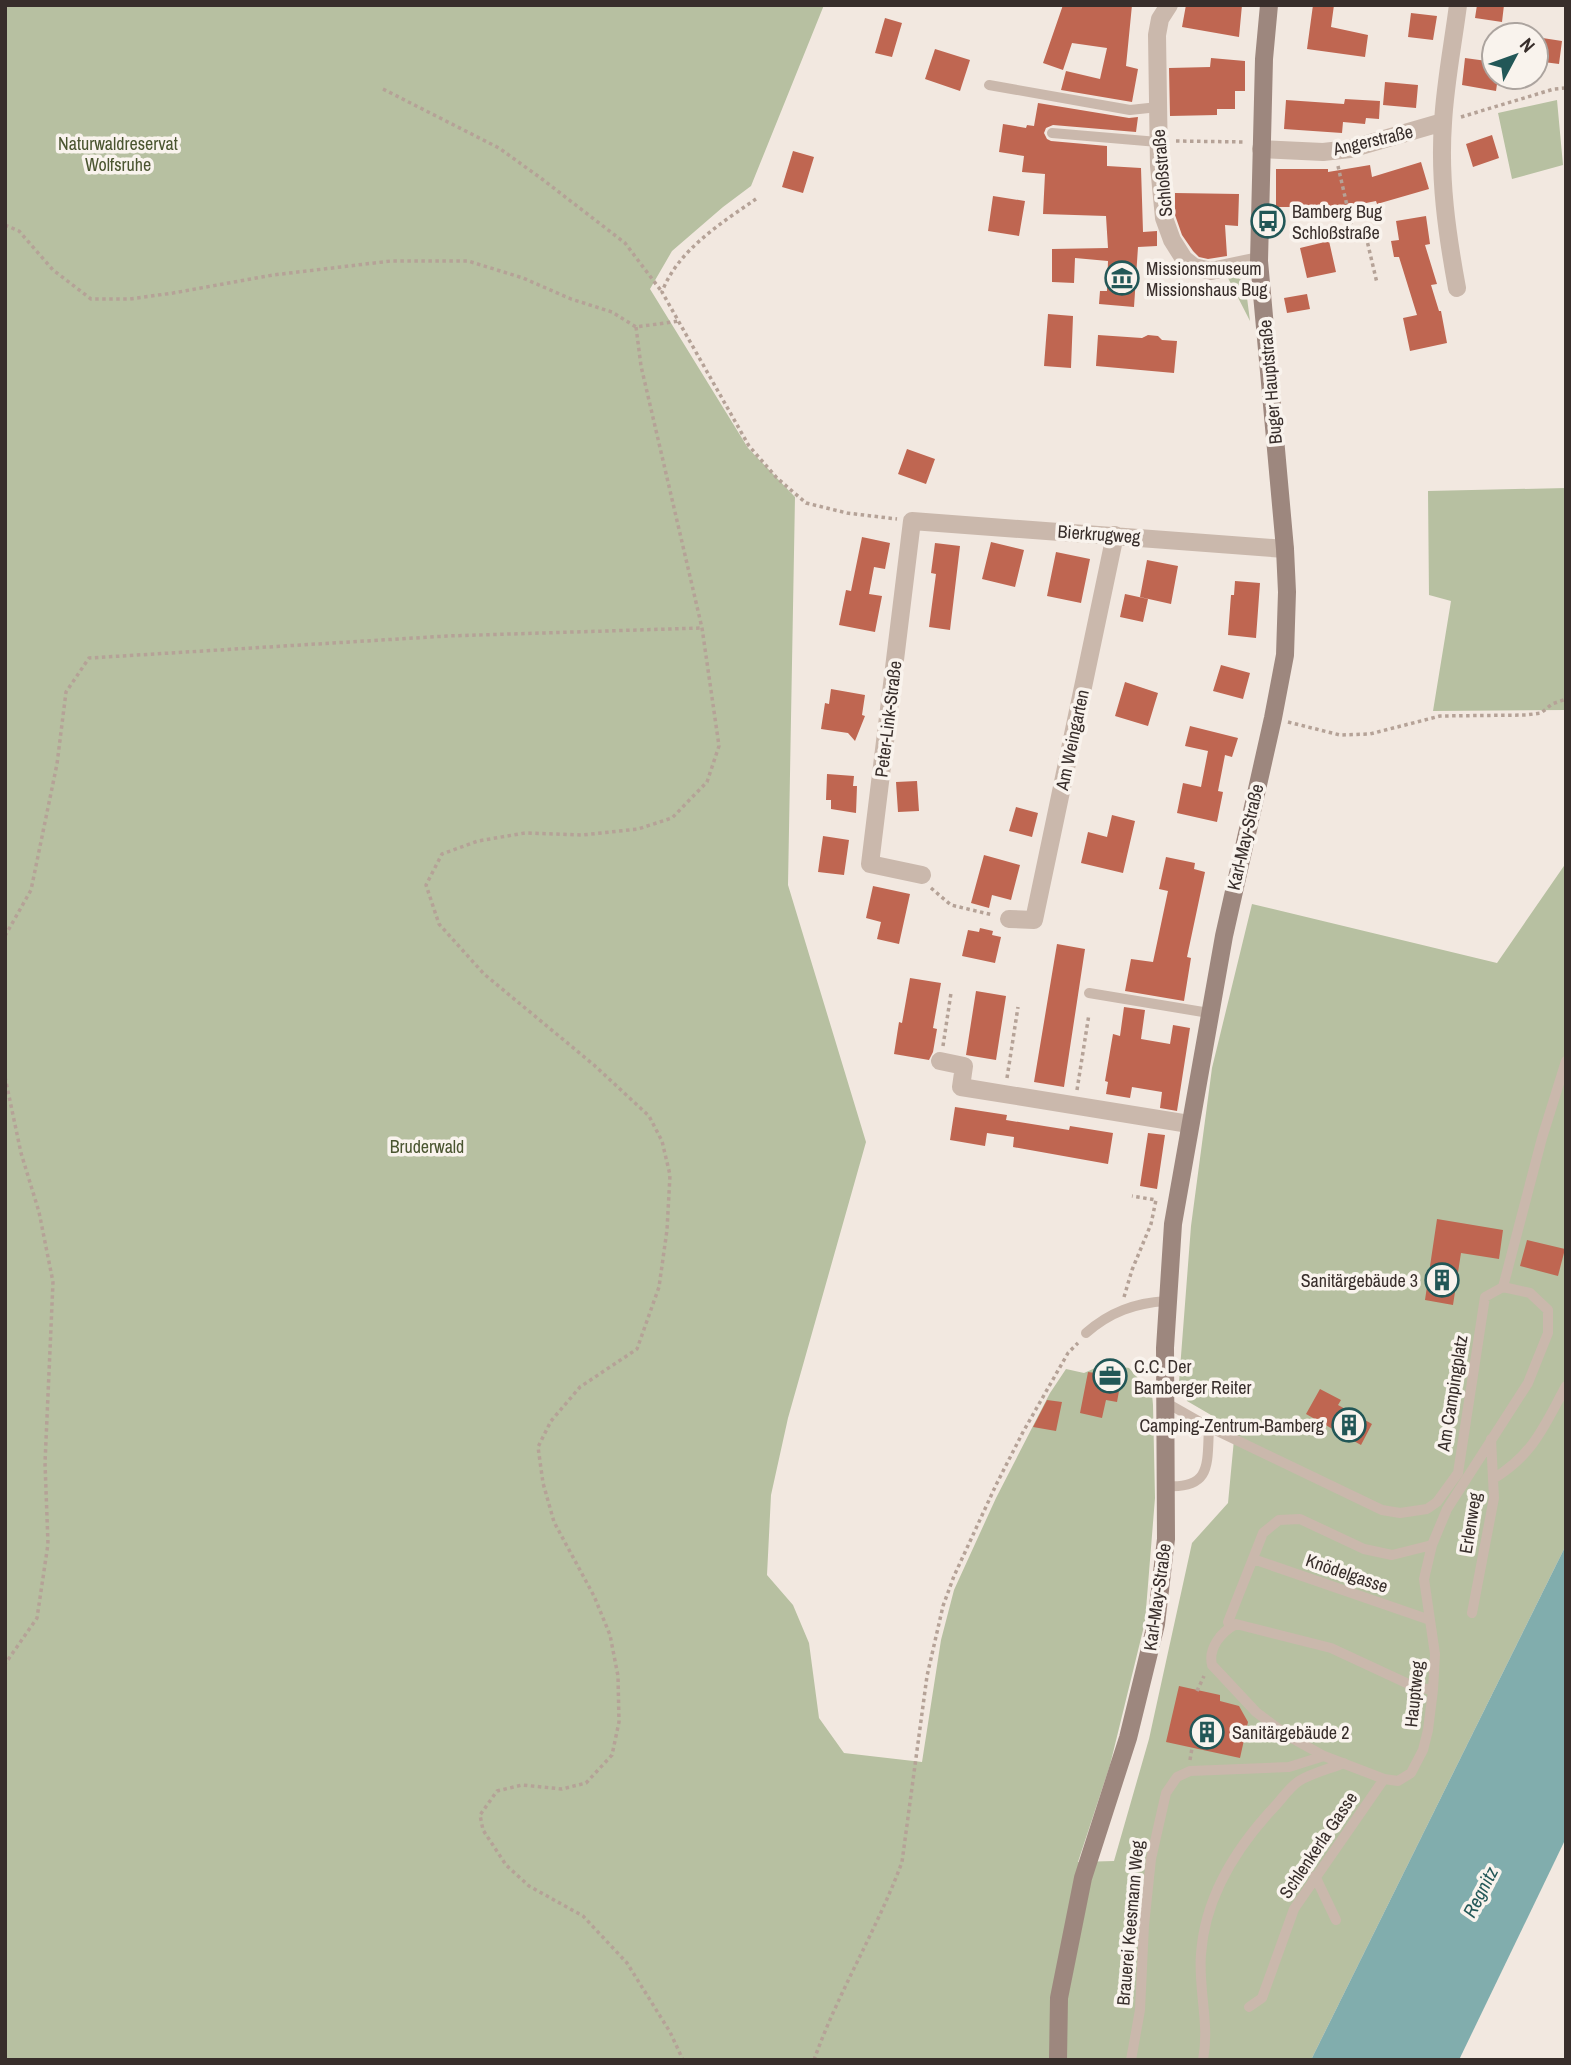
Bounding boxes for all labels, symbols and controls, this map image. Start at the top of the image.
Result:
north arrow [1480,21,1550,91]
text: N [1514,32,1541,58]
street label: Angerstraße [1330,119,1415,162]
street label: Schloßstraße [1146,128,1178,218]
park label: Naturwaldreservat Wolfsruhe [58,131,178,177]
place label: Bamberg Bug Schloßstraße [1292,199,1383,245]
bus stop icon: Bamberg Bug Schloßstraße [1249,202,1287,240]
place label: Missionsmuseum Missionshaus Bug [1146,256,1268,302]
museum icon: Missionsmuseum Missionshaus Bug [1103,259,1141,297]
street label: Buger Hauptstraße [1252,319,1288,445]
street label: Bierkrugweg [1057,519,1142,549]
street label: Peter-Link-Straße [868,659,908,779]
street label: Am Weingarten [1049,687,1095,794]
street label: Karl-May-Straße [1221,781,1269,893]
park label: Bruderwald [390,1134,464,1159]
building icon: Sanitärgebäude 3 [1423,1261,1461,1299]
place label: Sanitärgebäude 3 [1301,1268,1418,1293]
street label: Am Campingplatz [1430,1333,1474,1454]
place label: C.C. Der Bamberger Reiter [1134,1354,1251,1400]
office icon: C.C. Der Bamberger Reiter [1091,1357,1129,1395]
building icon: Camping-Zentrum-Bamberg [1330,1406,1368,1444]
place label: Camping-Zentrum-Bamberg [1139,1413,1325,1438]
street label: Erlenweg [1453,1490,1487,1555]
street label: Karl-May-Straße [1137,1542,1177,1652]
street label: Knödelgasse [1303,1547,1391,1599]
street label: Hauptweg [1398,1659,1430,1728]
building icon: Sanitärgebäude 2 [1188,1713,1226,1751]
place label: Sanitärgebäude 2 [1232,1720,1349,1745]
street label: Schlenkerla Gasse [1273,1787,1363,1903]
street label: Brauerei Keesmann Weg [1110,1839,1150,2007]
water label: Regnitz [1456,1862,1504,1922]

